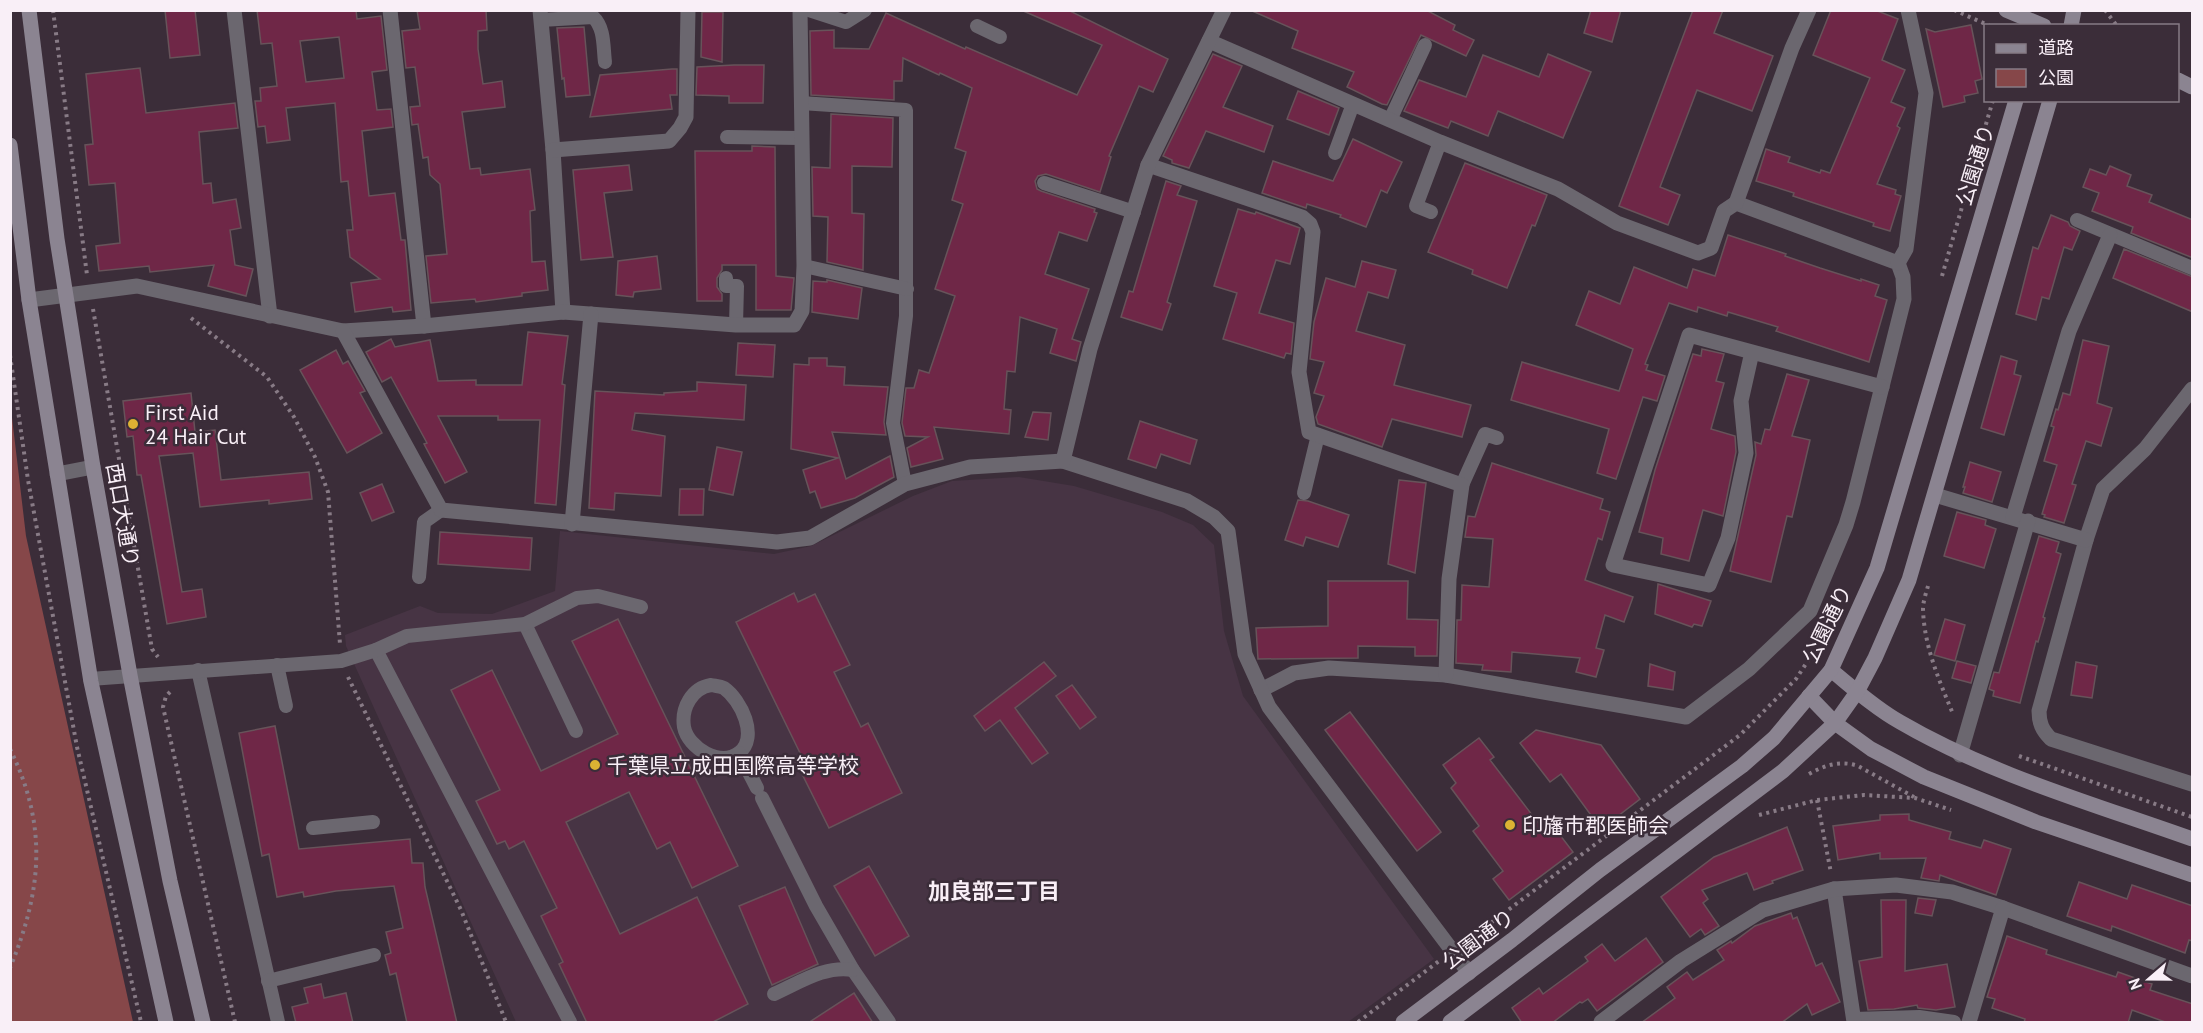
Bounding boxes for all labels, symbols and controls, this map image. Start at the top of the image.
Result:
legend [1984,24,2179,102]
text: 道路 [2038,36,2074,59]
text: 公園 [2038,66,2074,89]
street label: 公園通り [1950,121,2000,209]
place label: First Aid 24 Hair Cut [145,399,246,450]
marker: First Aid 24 Hair Cut [126,417,140,431]
street label: 西口大通り [101,461,145,569]
street label: 公園通り [1796,580,1858,668]
place label: 千葉県立成田国際高等学校 [607,752,859,779]
marker: 千葉県立成田国際高等学校 [588,758,602,772]
place label: 印旛市郡医師会 [1522,812,1669,839]
marker: 印旛市郡医師会 [1503,818,1517,832]
district label: 加良部三丁目 [928,877,1060,905]
street label: 公園通り [1436,903,1520,975]
north arrow [2119,949,2179,1009]
text: N [2124,976,2146,992]

